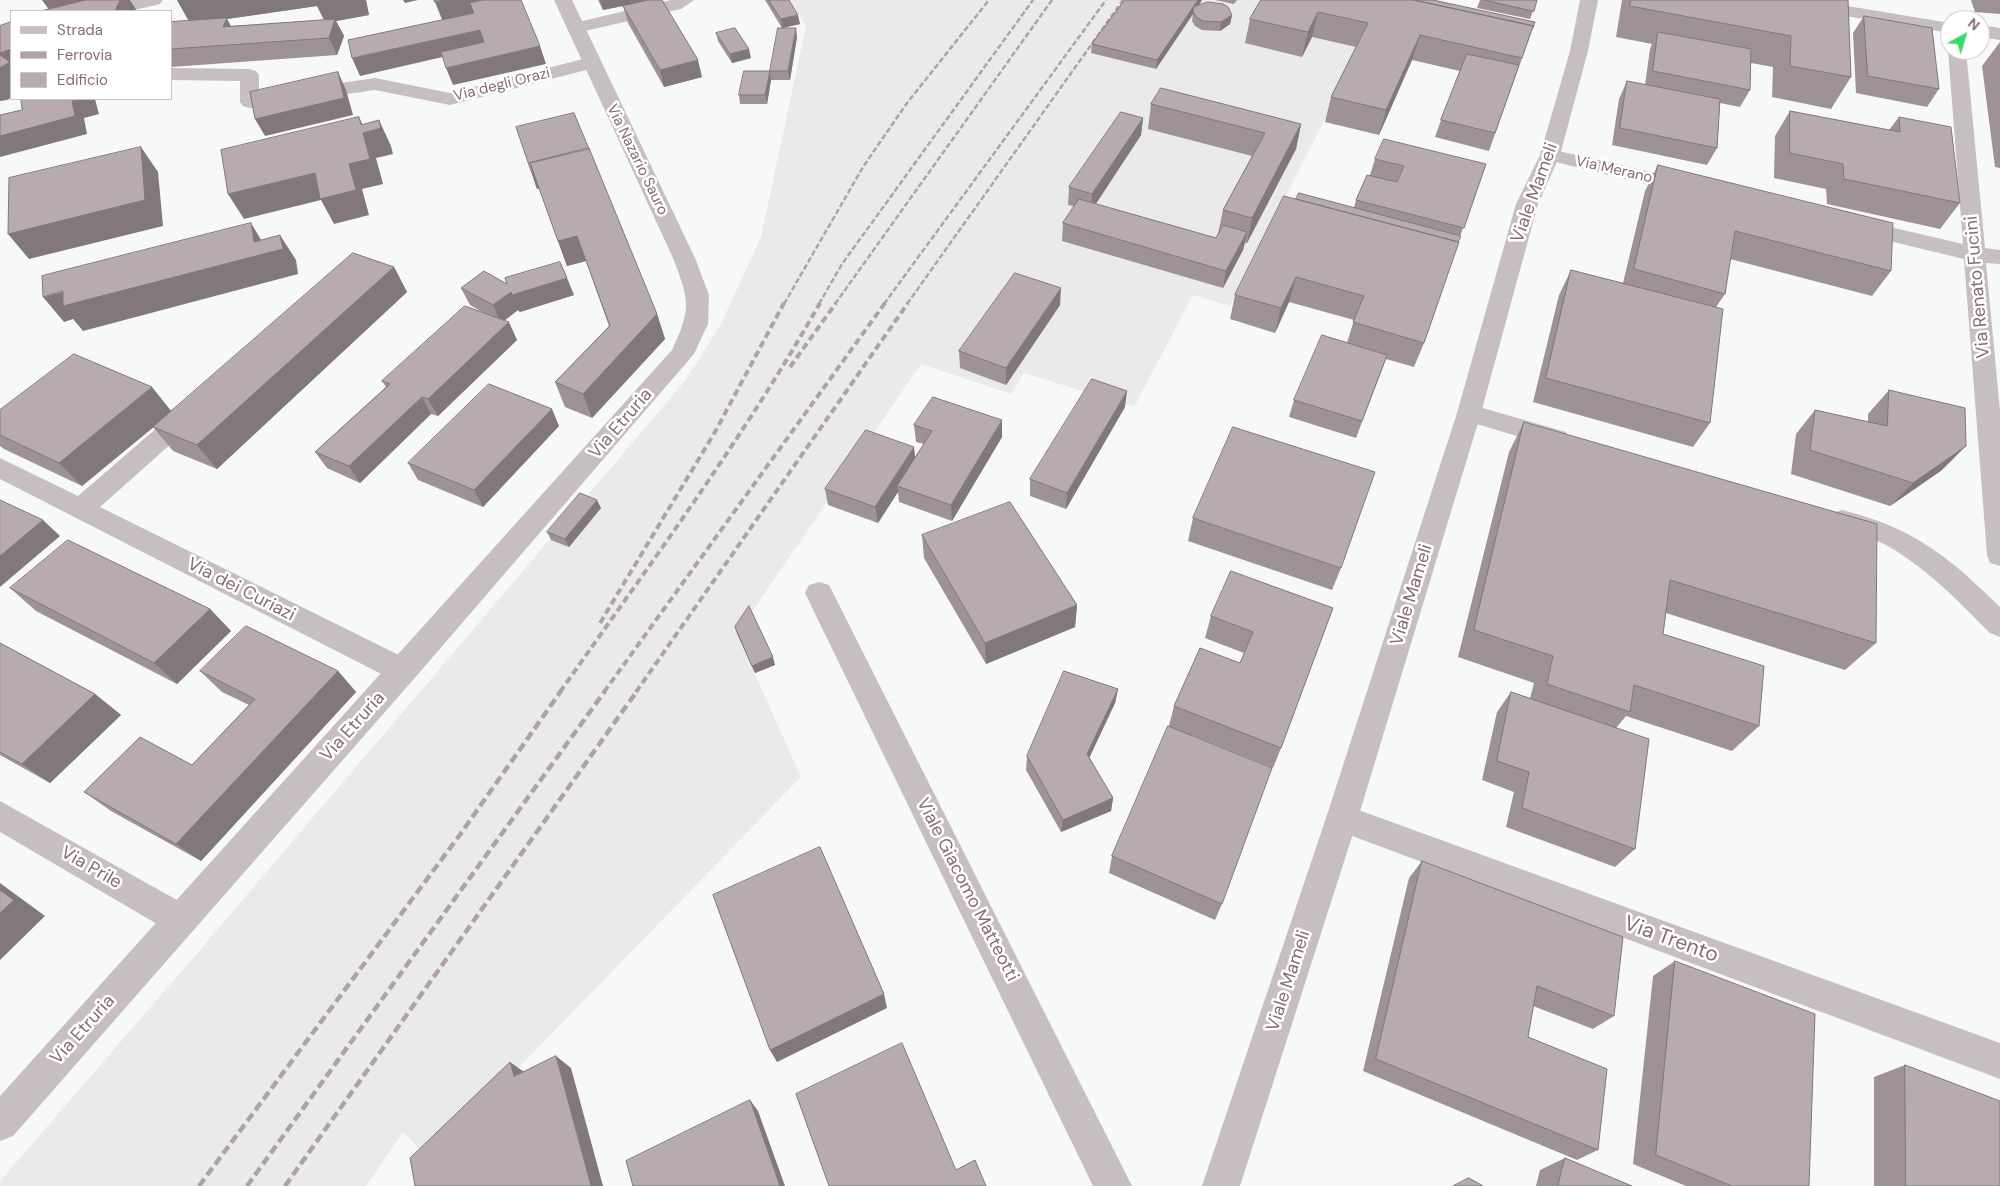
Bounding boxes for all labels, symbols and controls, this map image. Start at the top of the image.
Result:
legend [10,10,172,100]
north arrow [1940,10,1990,60]
text: N [1964,14,1983,34]
text: Strada [57,20,103,40]
text: Ferrovia [57,45,112,65]
street label: Via degli Orazi [452,64,552,106]
text: Edificio [57,70,108,90]
street label: Via Nazario Sauro [602,102,672,218]
street label: Viale Mameli [1507,140,1563,246]
street label: Via Merano [1574,152,1654,188]
street label: Via Renato Fucini [1961,215,1995,359]
street label: Via Etruria [585,384,657,464]
street label: Viale Mameli [1386,542,1438,648]
street label: Via dei Curiazi [183,554,299,626]
street label: Via Etruria [316,688,390,766]
street label: Viale Giacomo Matteotti [911,795,1023,985]
street label: Via Prile [57,842,125,894]
street label: Via Trento [1620,911,1722,969]
street label: Viale Mameli [1263,928,1315,1034]
street label: Via Etruria [46,991,120,1069]

